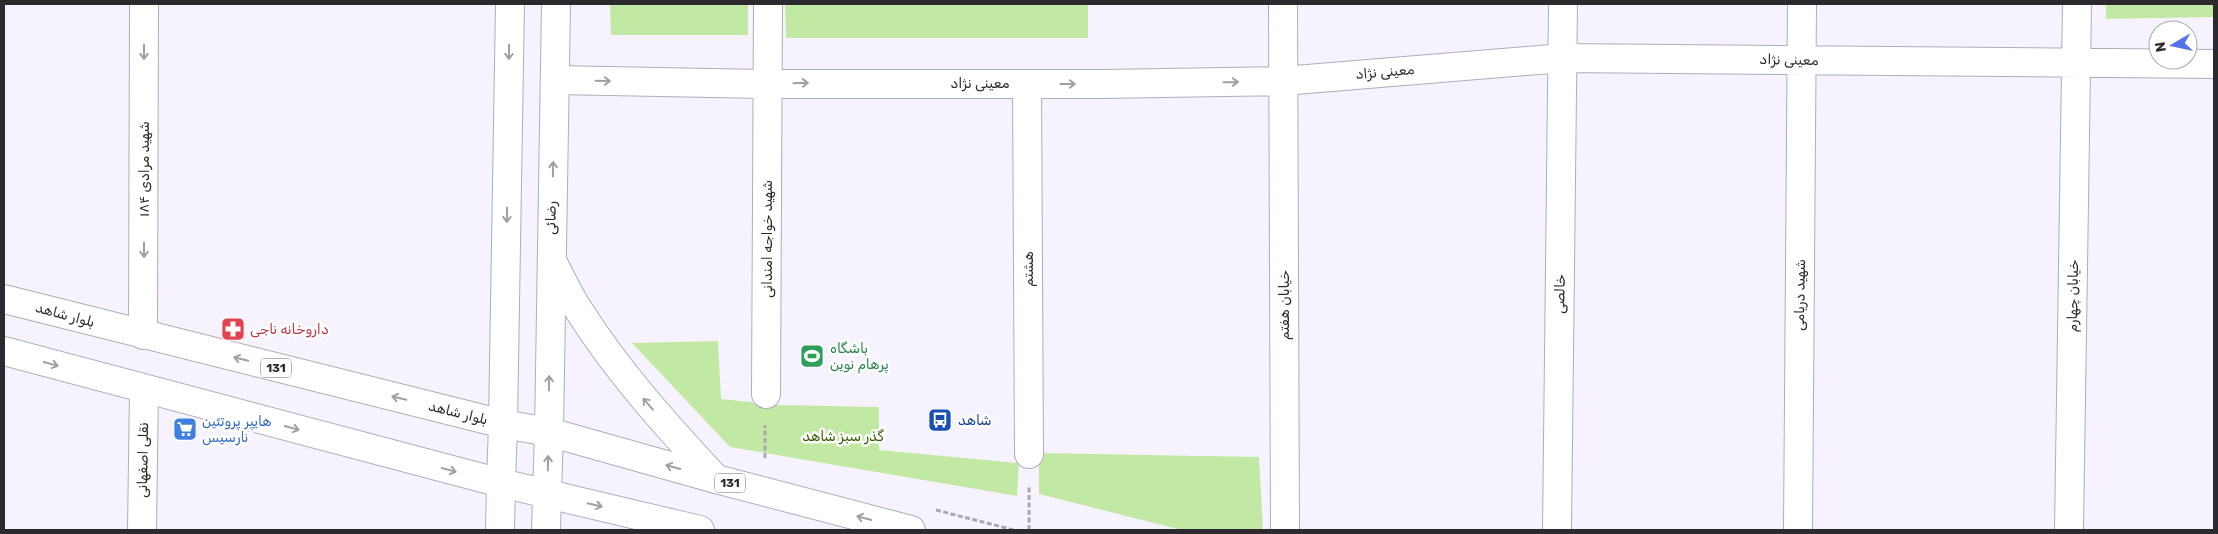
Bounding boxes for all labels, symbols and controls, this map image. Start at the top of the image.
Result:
north arrow [2148,20,2198,70]
text: N [2151,41,2170,53]
one-way arrow [139,44,149,60]
one-way arrow [504,44,514,60]
street label: معینی نژاد [1759,51,1819,69]
street label: معینی نژاد [1355,61,1415,83]
street label: معینی نژاد [950,75,1010,92]
one-way arrow [595,76,611,86]
one-way arrow [1222,77,1239,87]
one-way arrow [793,78,809,87]
one-way arrow [1060,79,1076,89]
street label: شهید مرادی ۱۸۴ [136,121,153,217]
one-way arrow [548,161,557,177]
street label: شهید خواجه امندانی [759,180,776,298]
street label: رضائی [542,201,560,235]
one-way arrow [502,207,511,223]
one-way arrow [139,242,149,258]
street label: هشتم [1020,251,1037,287]
street label: شهید دریامی [1791,259,1809,331]
street label: خیابان چهارم [2064,259,2083,332]
street label: خیابان هفتم [1276,270,1293,340]
street label: خالصی [1551,274,1569,314]
street label: بلوار شاهد [33,299,97,331]
pharmacy icon: داروخانه ناجی [220,316,246,342]
place label: داروخانه ناجی [250,321,329,338]
place label: باشگاه پرهام نوین [830,340,889,374]
sports icon: باشگاه پرهام نوین [799,343,825,369]
one-way arrow [233,354,249,363]
road number: 131 [261,358,291,378]
one-way arrow [42,359,58,369]
one-way arrow [544,376,554,392]
one-way arrow [391,393,407,402]
street label: بلوار شاهد [426,397,490,429]
one-way arrow [642,397,654,410]
bus stop icon: شاهد [927,407,953,433]
place label: شاهد [958,412,992,429]
place label: هایپر پروتئین نارسیس [202,413,272,446]
supermarket icon: هایپر پروتئین نارسیس [172,416,198,442]
street label: نقلی اصفهانی [134,422,152,498]
one-way arrow [284,424,300,433]
park label: گذر سبز شاهد [802,428,884,445]
one-way arrow [543,455,553,472]
one-way arrow [666,462,682,472]
one-way arrow [441,466,457,475]
road number: 131 [715,473,745,492]
one-way arrow [586,501,602,510]
one-way arrow [857,513,873,522]

